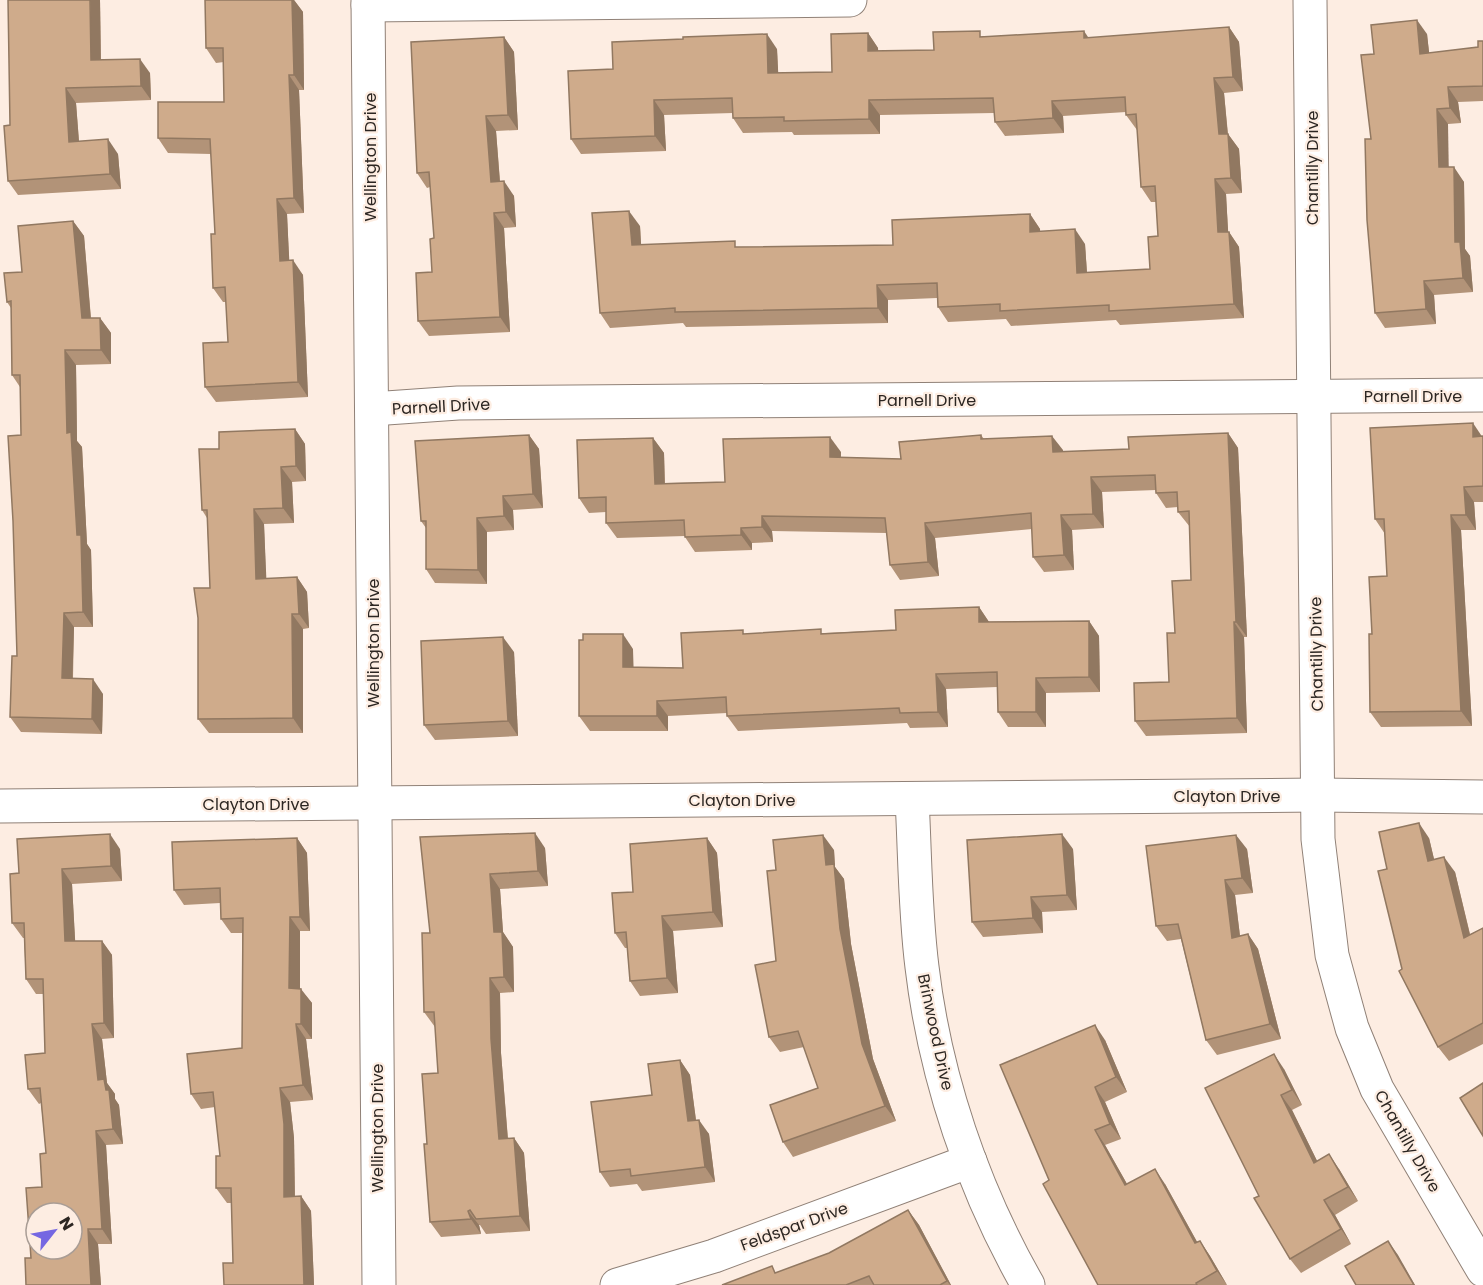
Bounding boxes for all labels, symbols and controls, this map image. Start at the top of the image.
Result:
street label: Wellington Drive [359,92,382,222]
street label: Chantilly Drive [1301,111,1324,225]
street label: Parnell Drive [1364,385,1462,408]
street label: Parnell Drive [878,389,976,412]
street label: Parnell Drive [391,392,491,421]
street label: Wellington Drive [362,578,385,708]
street label: Chantilly Drive [1304,596,1329,712]
street label: Clayton Drive [1174,785,1280,808]
street label: Clayton Drive [689,789,795,812]
street label: Clayton Drive [203,793,309,816]
street label: Brinwood Drive [912,972,959,1093]
street label: Wellington Drive [366,1063,389,1193]
street label: Chantilly Drive [1369,1086,1446,1197]
street label: Feldspar Drive [737,1196,851,1257]
north arrow [24,1201,84,1261]
text: N [53,1212,79,1235]

